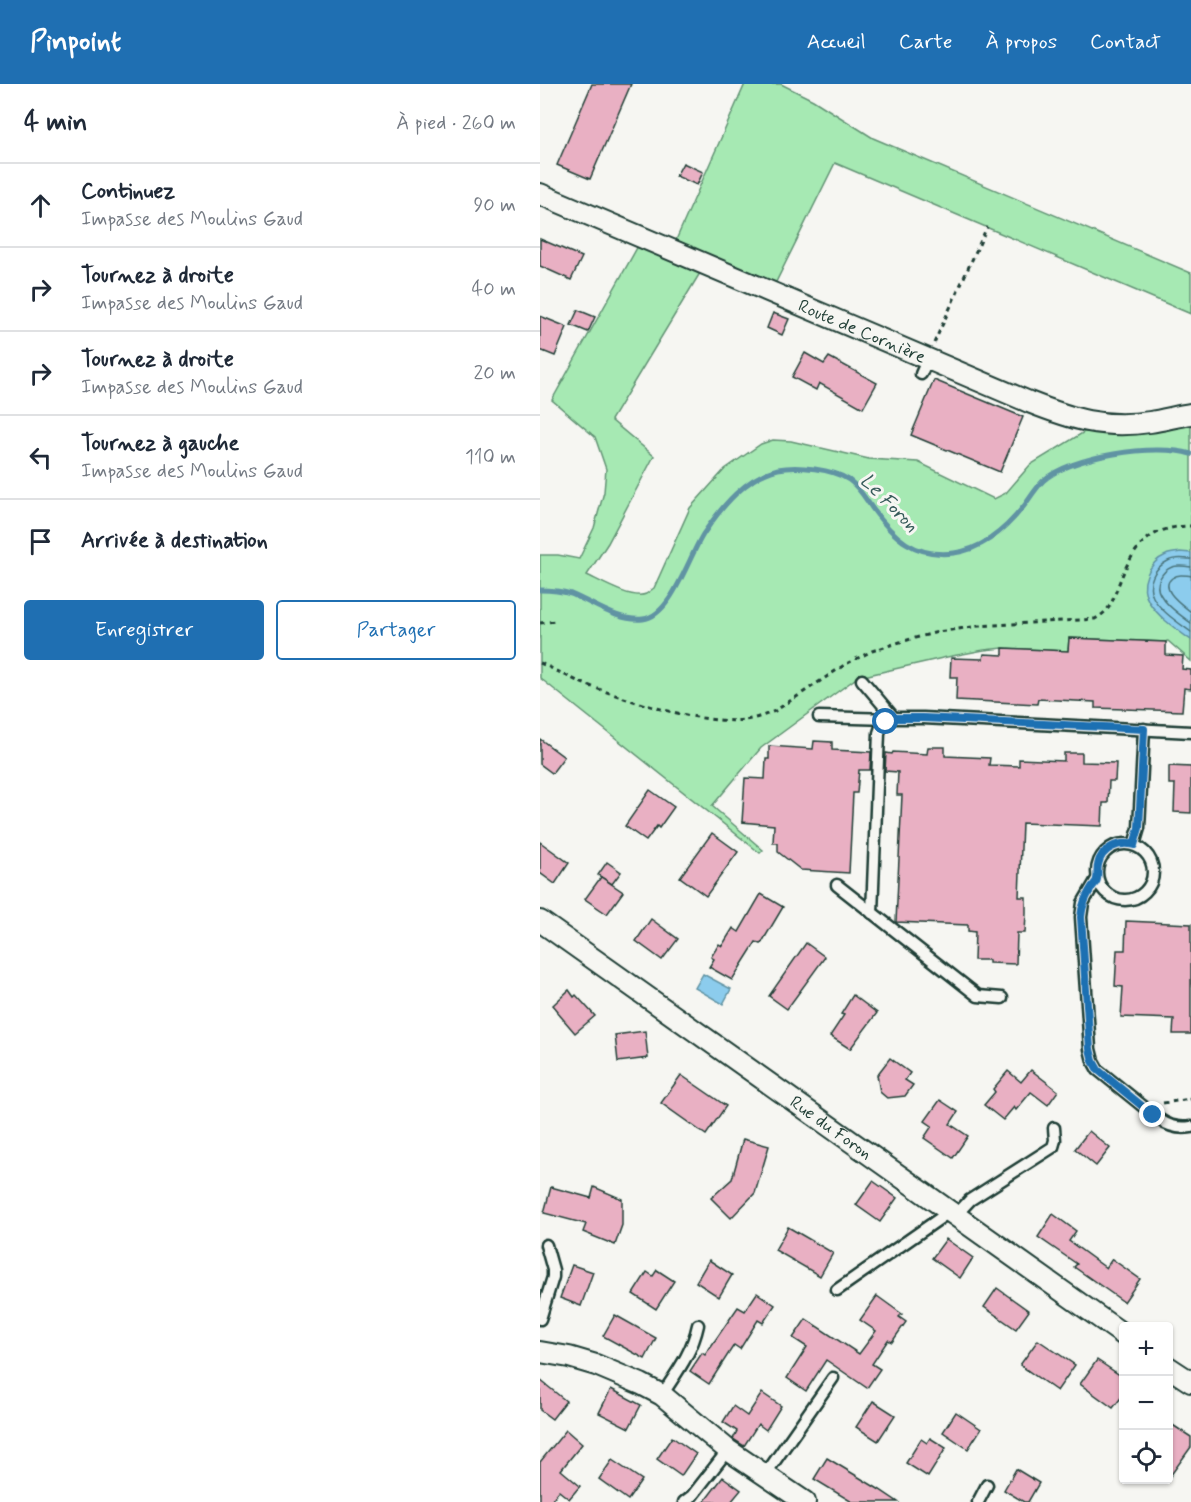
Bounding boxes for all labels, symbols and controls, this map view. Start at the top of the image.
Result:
text: Pinpoint [30,24,121,61]
text: Accueil [807,28,866,56]
text: Carte [899,28,953,56]
text: À propos [986,28,1057,56]
text: Contact [1090,28,1161,56]
text: 4 min [24,106,87,140]
text: À pied · 260 m [396,110,516,137]
text: Continuez [81,178,175,206]
icon: ahead [24,189,57,222]
text: 90 m [473,192,516,219]
text: Impasse des Moulins Gaud [81,206,303,233]
text: Tournez à droite [81,262,234,290]
icon: right [24,273,57,306]
text: 40 m [472,276,516,303]
text: Impasse des Moulins Gaud [81,290,303,317]
street label: Route de Cornière [794,294,929,370]
text: Tournez à droite [81,346,234,374]
icon: right [24,357,57,390]
text: 20 m [473,360,516,387]
text: Impasse des Moulins Gaud [81,374,303,401]
text: Tournez à gauche [81,430,239,458]
icon: left [24,441,57,474]
text: 110 m [465,444,516,471]
text: Impasse des Moulins Gaud [81,458,303,485]
water label: Le Foron [854,468,924,538]
icon: arrive [24,525,57,558]
text: Arrivée à destination [81,527,268,555]
button: Enregistrer [24,600,264,660]
button: Partager [276,600,516,660]
route start [872,708,898,734]
street label: Rue du Foron [785,1091,877,1166]
route end [1139,1101,1165,1127]
map controls [1119,1322,1173,1484]
button: + [1119,1322,1173,1376]
button: − [1119,1376,1173,1430]
button: locate [1119,1430,1173,1484]

